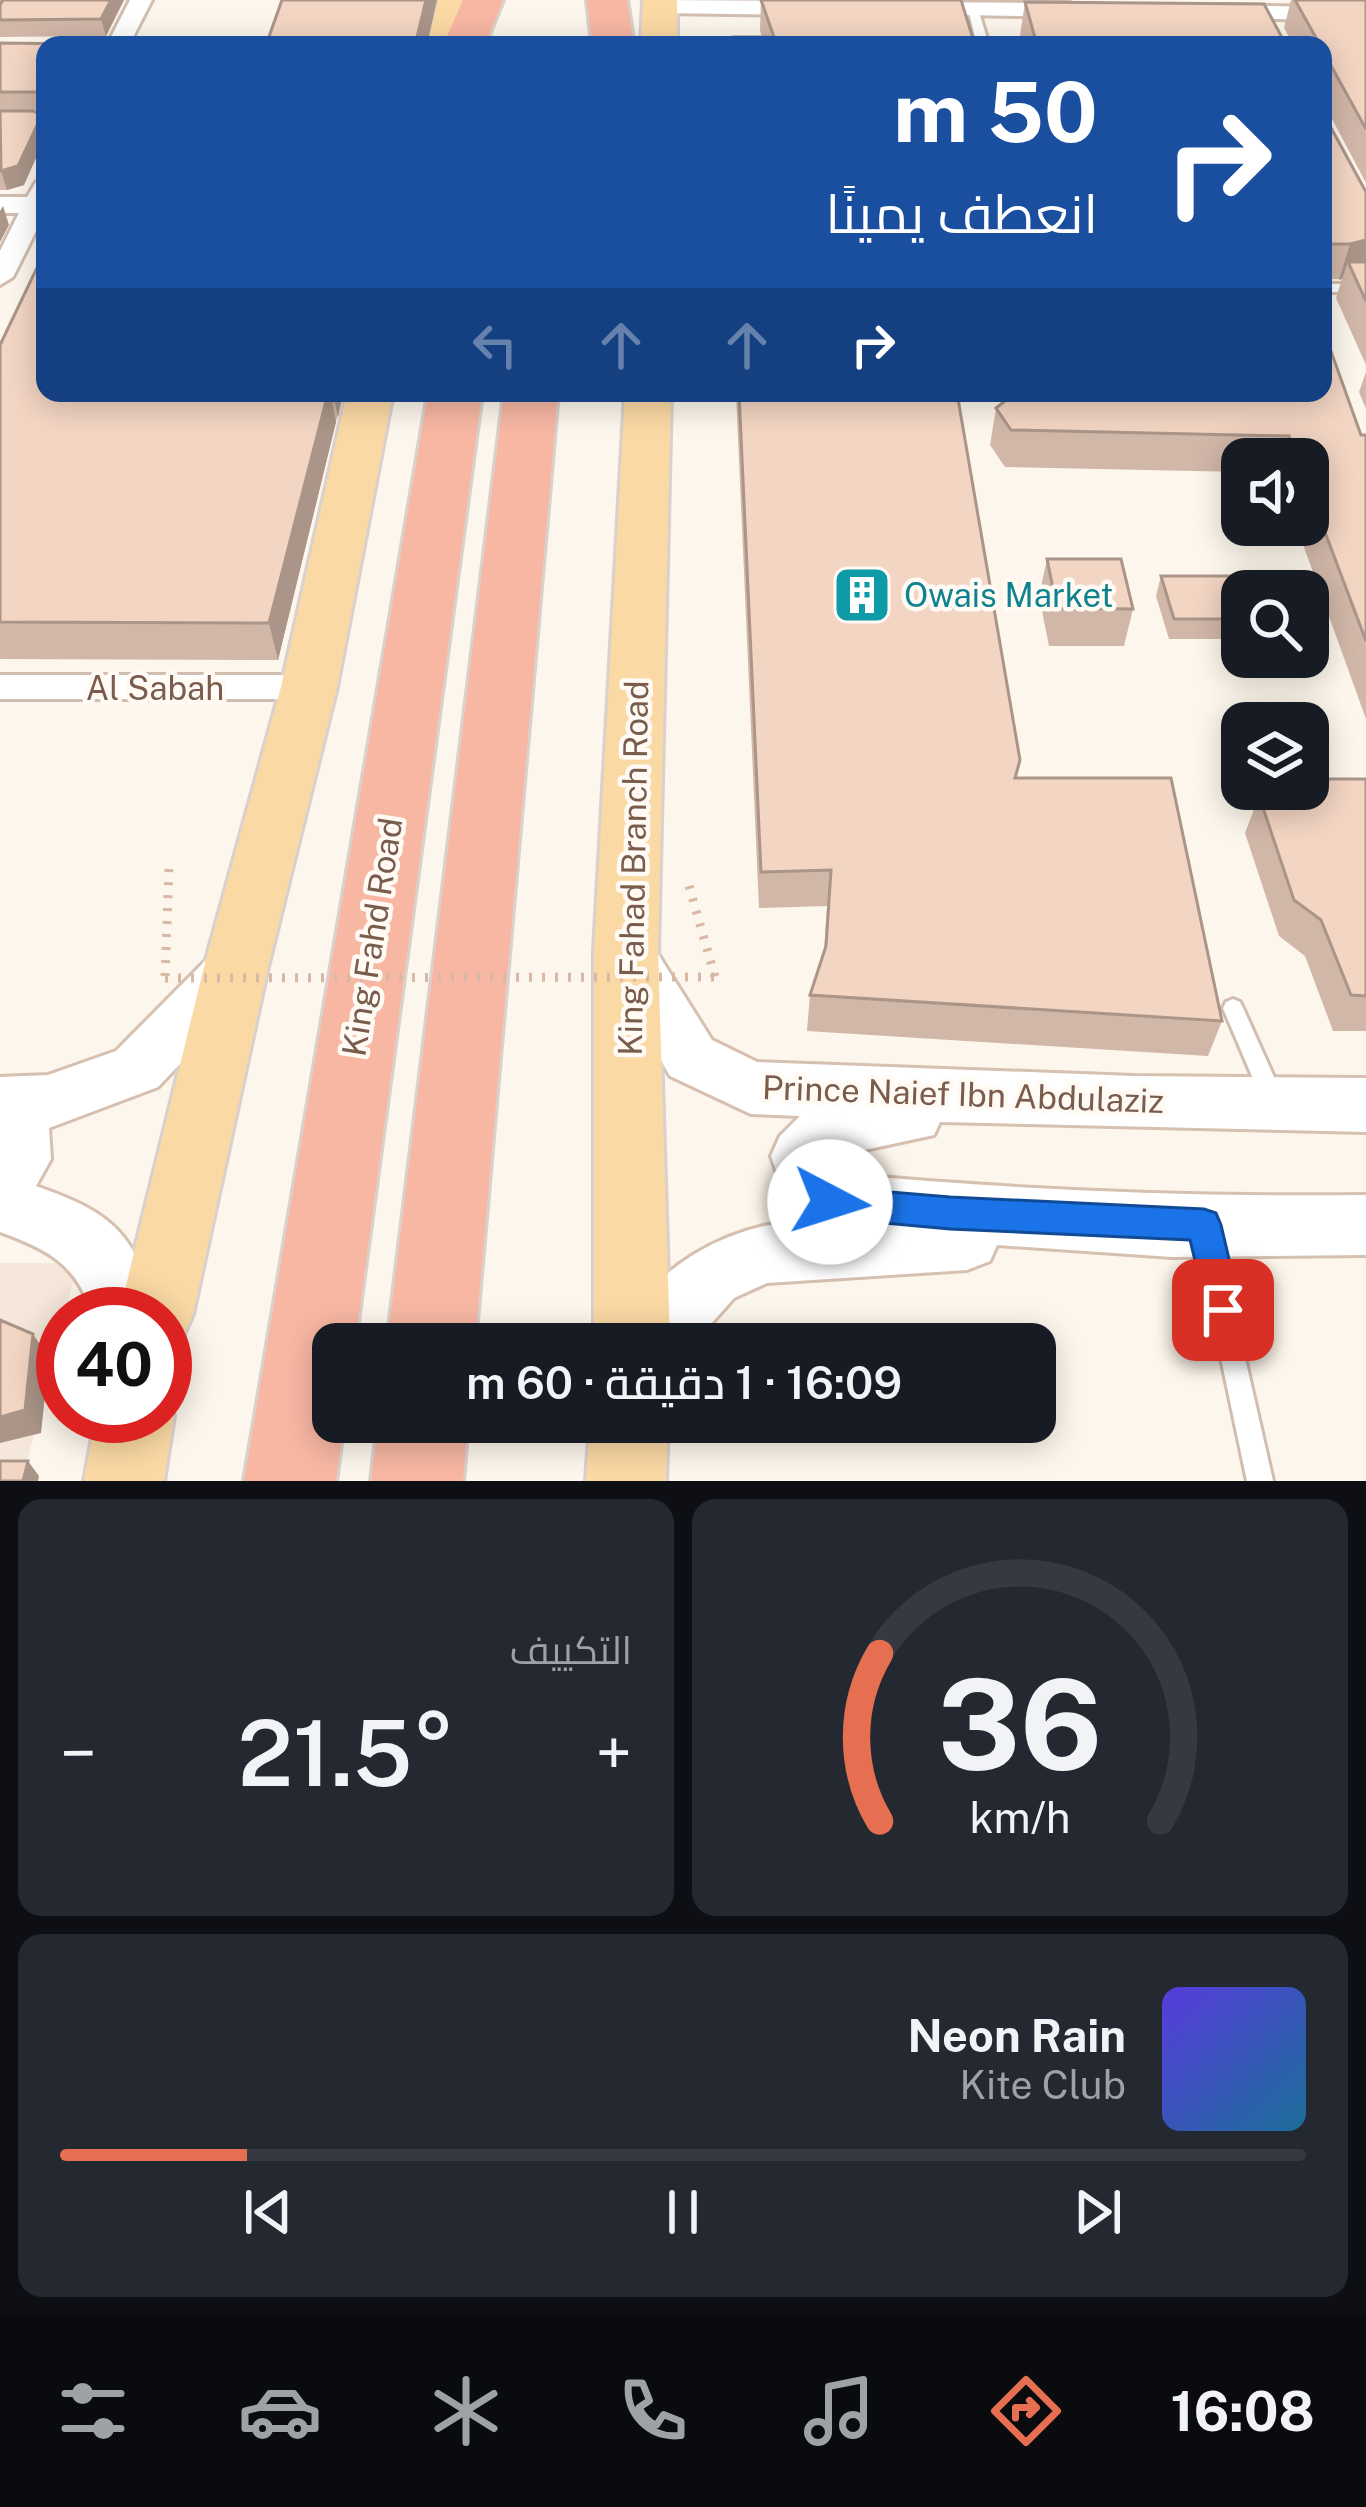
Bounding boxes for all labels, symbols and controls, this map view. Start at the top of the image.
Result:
text: 50 m [893,62,1098,161]
icon: right [1140,84,1296,240]
text: انعطف يمينًا [826,182,1098,245]
icon: left [462,312,528,378]
icon: ahead [588,312,654,378]
icon: ahead [714,312,780,378]
icon: right [840,312,906,378]
map controls [1221,438,1329,810]
button: sound [1221,438,1329,546]
building icon: Owais Market [831,564,893,626]
button: search [1221,570,1329,678]
place label: Owais Market [904,576,1113,614]
street label: Al Sabah [86,669,224,707]
street label: King Fahad Branch Road [611,680,655,1056]
button: layers [1221,702,1329,810]
street label: King Fahd Road [334,815,410,1059]
street label: Prince Naief Ibn Abdulaziz [761,1068,1165,1120]
position arrow [767,1139,893,1265]
pin [1172,1259,1274,1361]
icon: arrive [1190,1277,1256,1343]
speed limit sign: 40 [36,1287,192,1443]
text: 16:09 · 1 دقيقة · 60 m [466,1356,902,1409]
text: التكييف [510,1627,632,1673]
text: 36 [937,1651,1103,1798]
text: 21.5° [237,1700,455,1806]
text: − [60,1714,97,1792]
text: + [595,1714,632,1792]
text: km/h [970,1791,1070,1842]
text: Neon Rain [908,2009,1126,2062]
text: Kite Club [960,2062,1126,2108]
icon: previous [235,2179,301,2245]
icon: pause [650,2179,716,2245]
icon: next [1065,2179,1131,2245]
icon: filters [51,2369,135,2453]
icon: car [238,2369,322,2453]
icon: climate [424,2369,508,2453]
icon: phone [611,2369,695,2453]
icon: music [797,2369,881,2453]
icon: directions [984,2369,1068,2453]
text: 16:08 [1171,2380,1315,2443]

